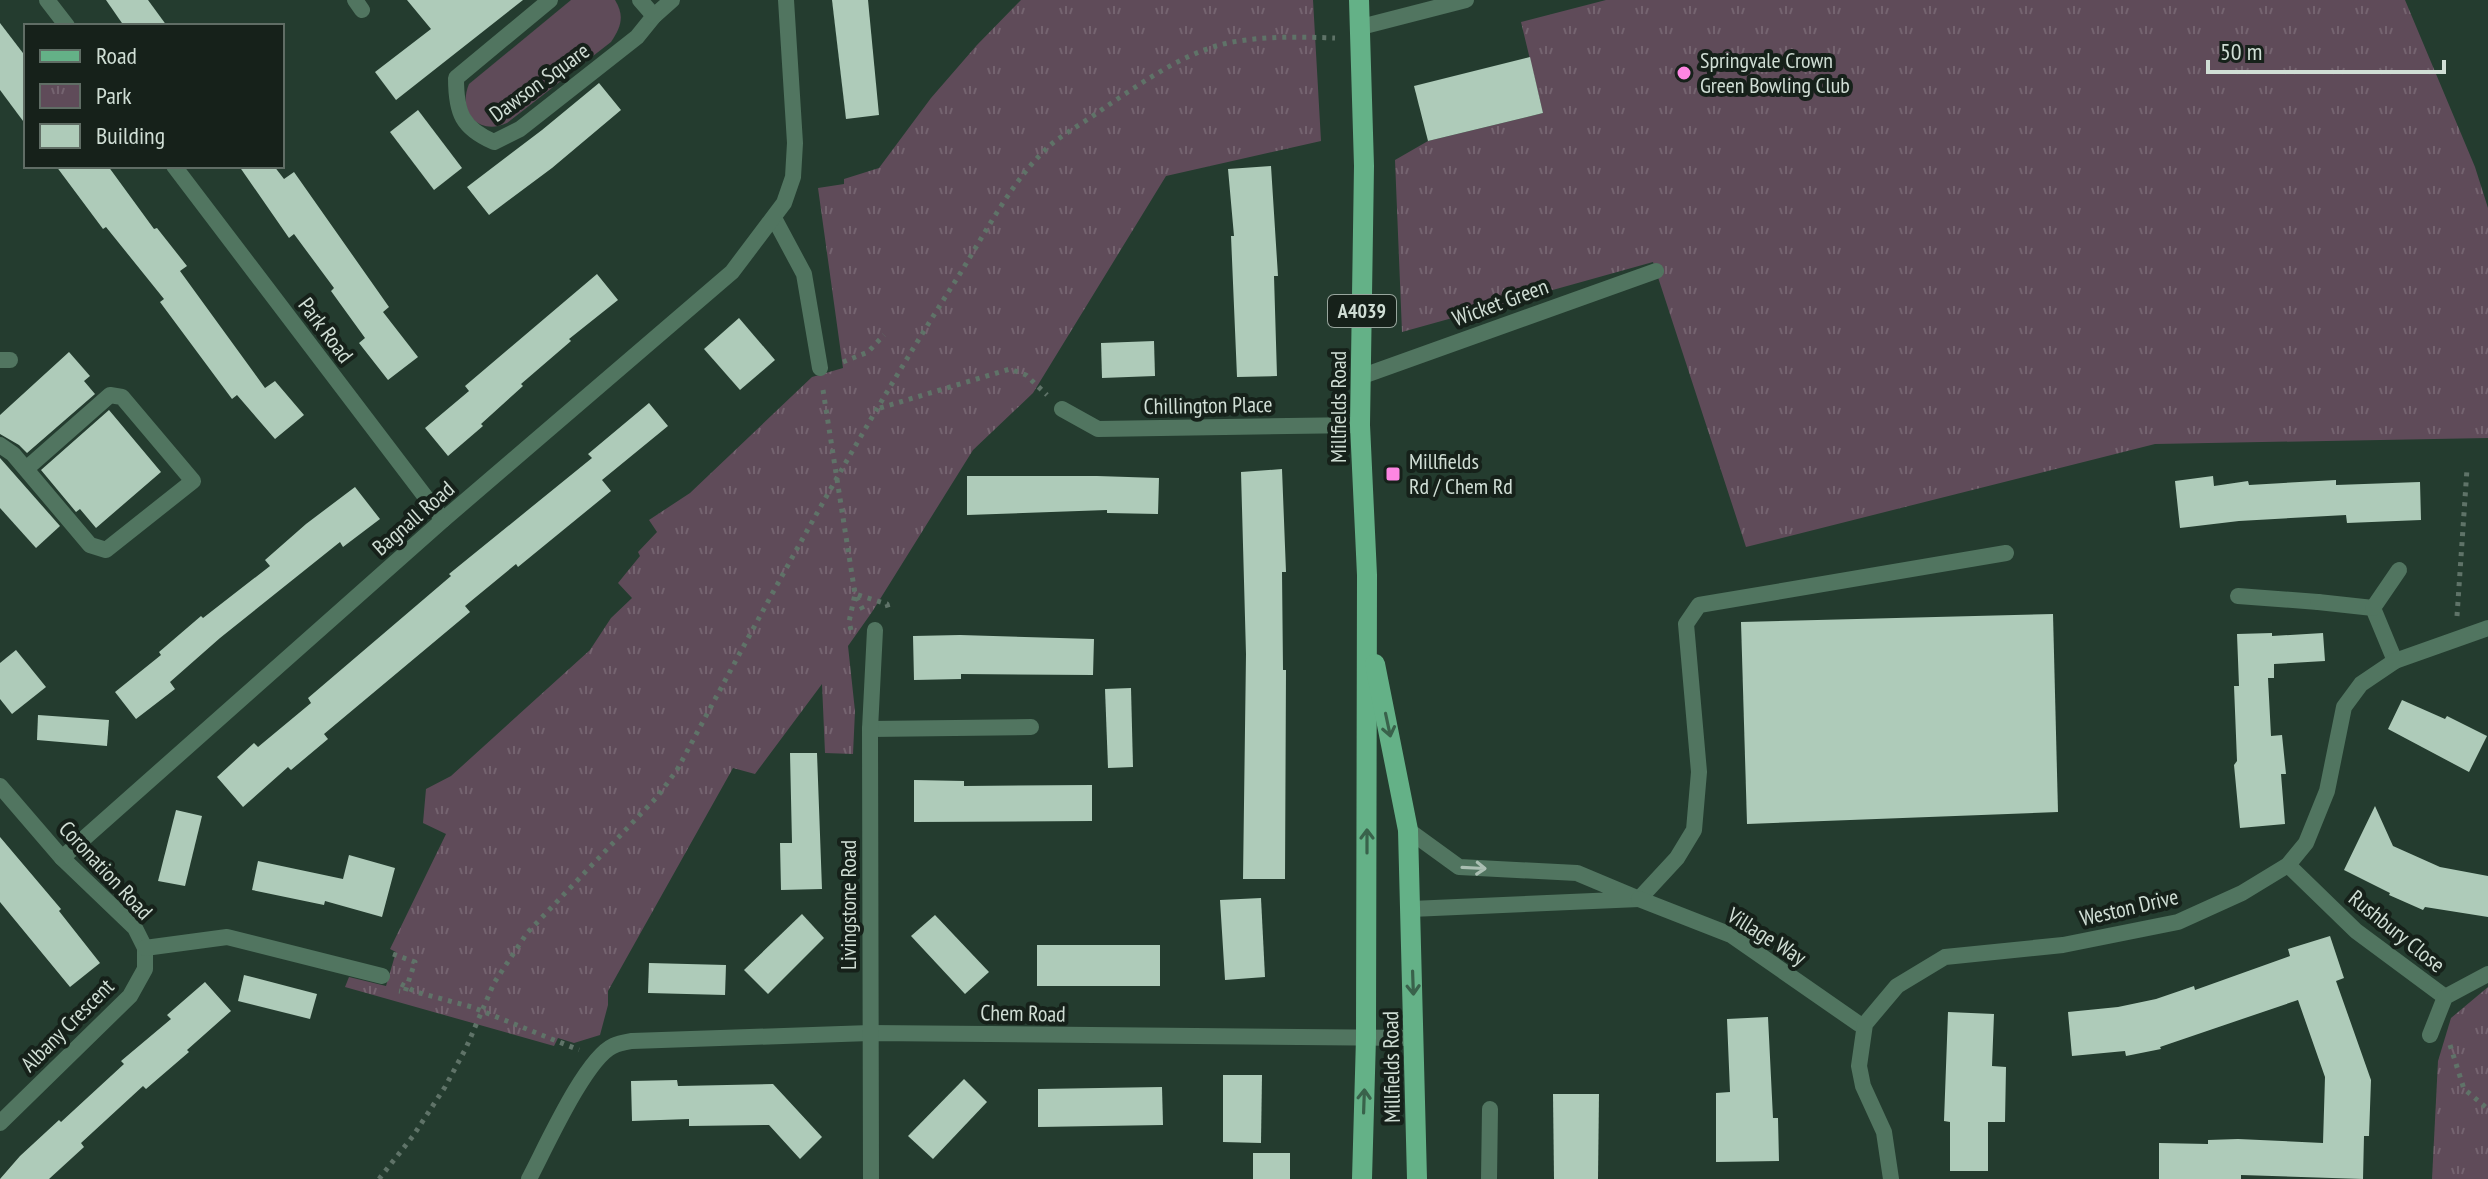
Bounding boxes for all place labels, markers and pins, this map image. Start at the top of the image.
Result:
place label: Springvale Crown Green Bowling Club [1700,46,1850,99]
marker: Springvale Crown Green Bowling Club [1675,64,1693,82]
place label: Millfields Rd / Chem Rd [1409,447,1513,500]
marker: Millfields Rd / Chem Rd [1384,465,1402,483]

